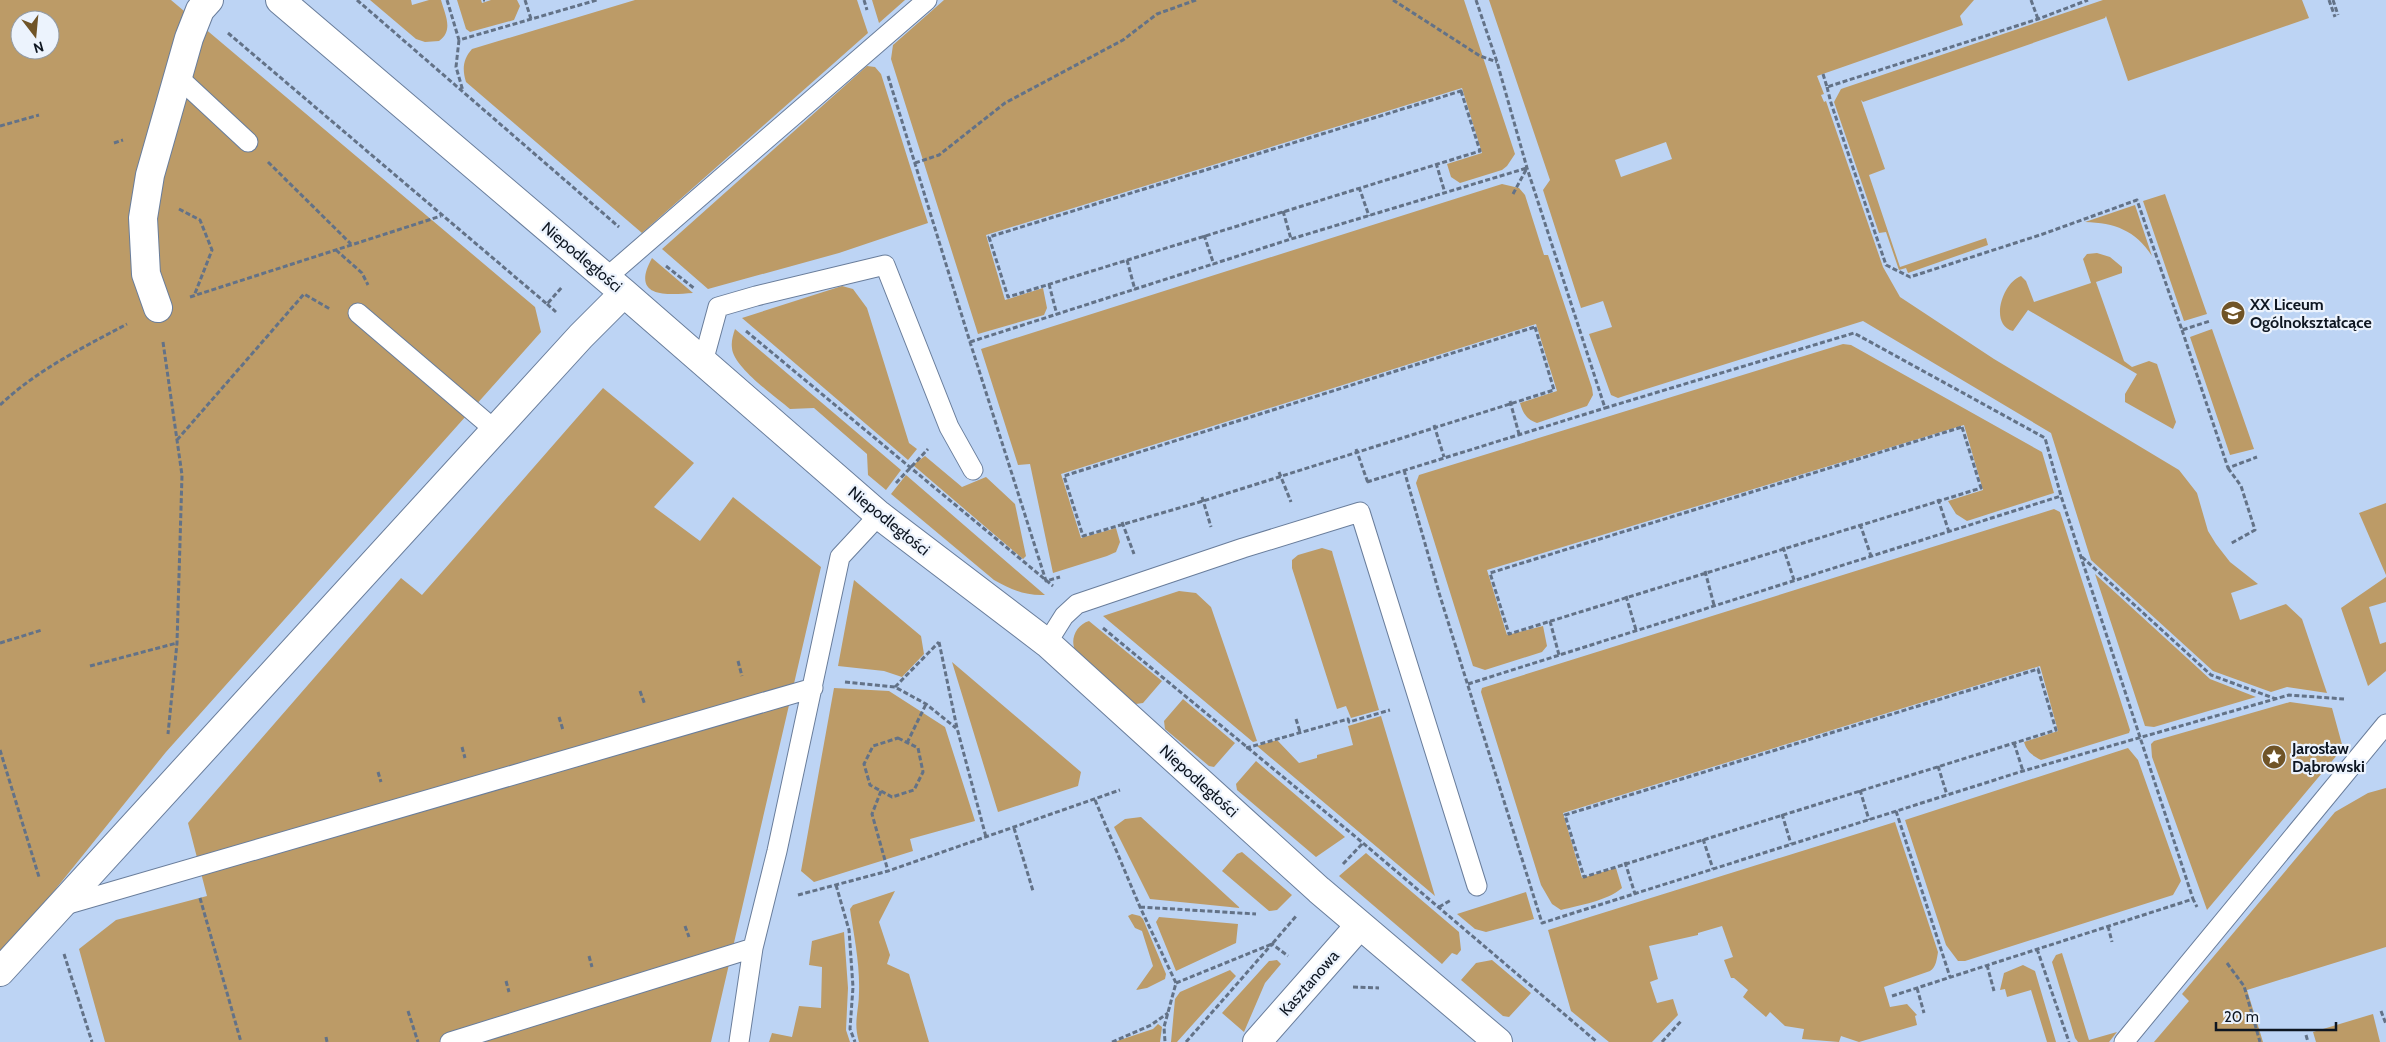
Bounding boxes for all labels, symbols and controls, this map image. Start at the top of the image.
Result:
north arrow [10,10,60,60]
text: N [31,37,46,58]
street label: Niepodległości [538,218,626,296]
place label: XX Liceum Ogólnokształcące [2249,295,2372,332]
school or university icon: XX Liceum Ogólnokształcące [2220,300,2246,326]
street label: Niepodległości [845,482,933,560]
place label: Jarosław Dąbrowski [2291,739,2365,776]
street label: Niepodległości [1156,741,1242,821]
place icon: Jarosław Dąbrowski [2261,744,2287,770]
street label: Kasztanowa [1275,946,1343,1020]
scale bar [2216,1000,2336,1032]
text: 20 m [2224,1008,2259,1026]

